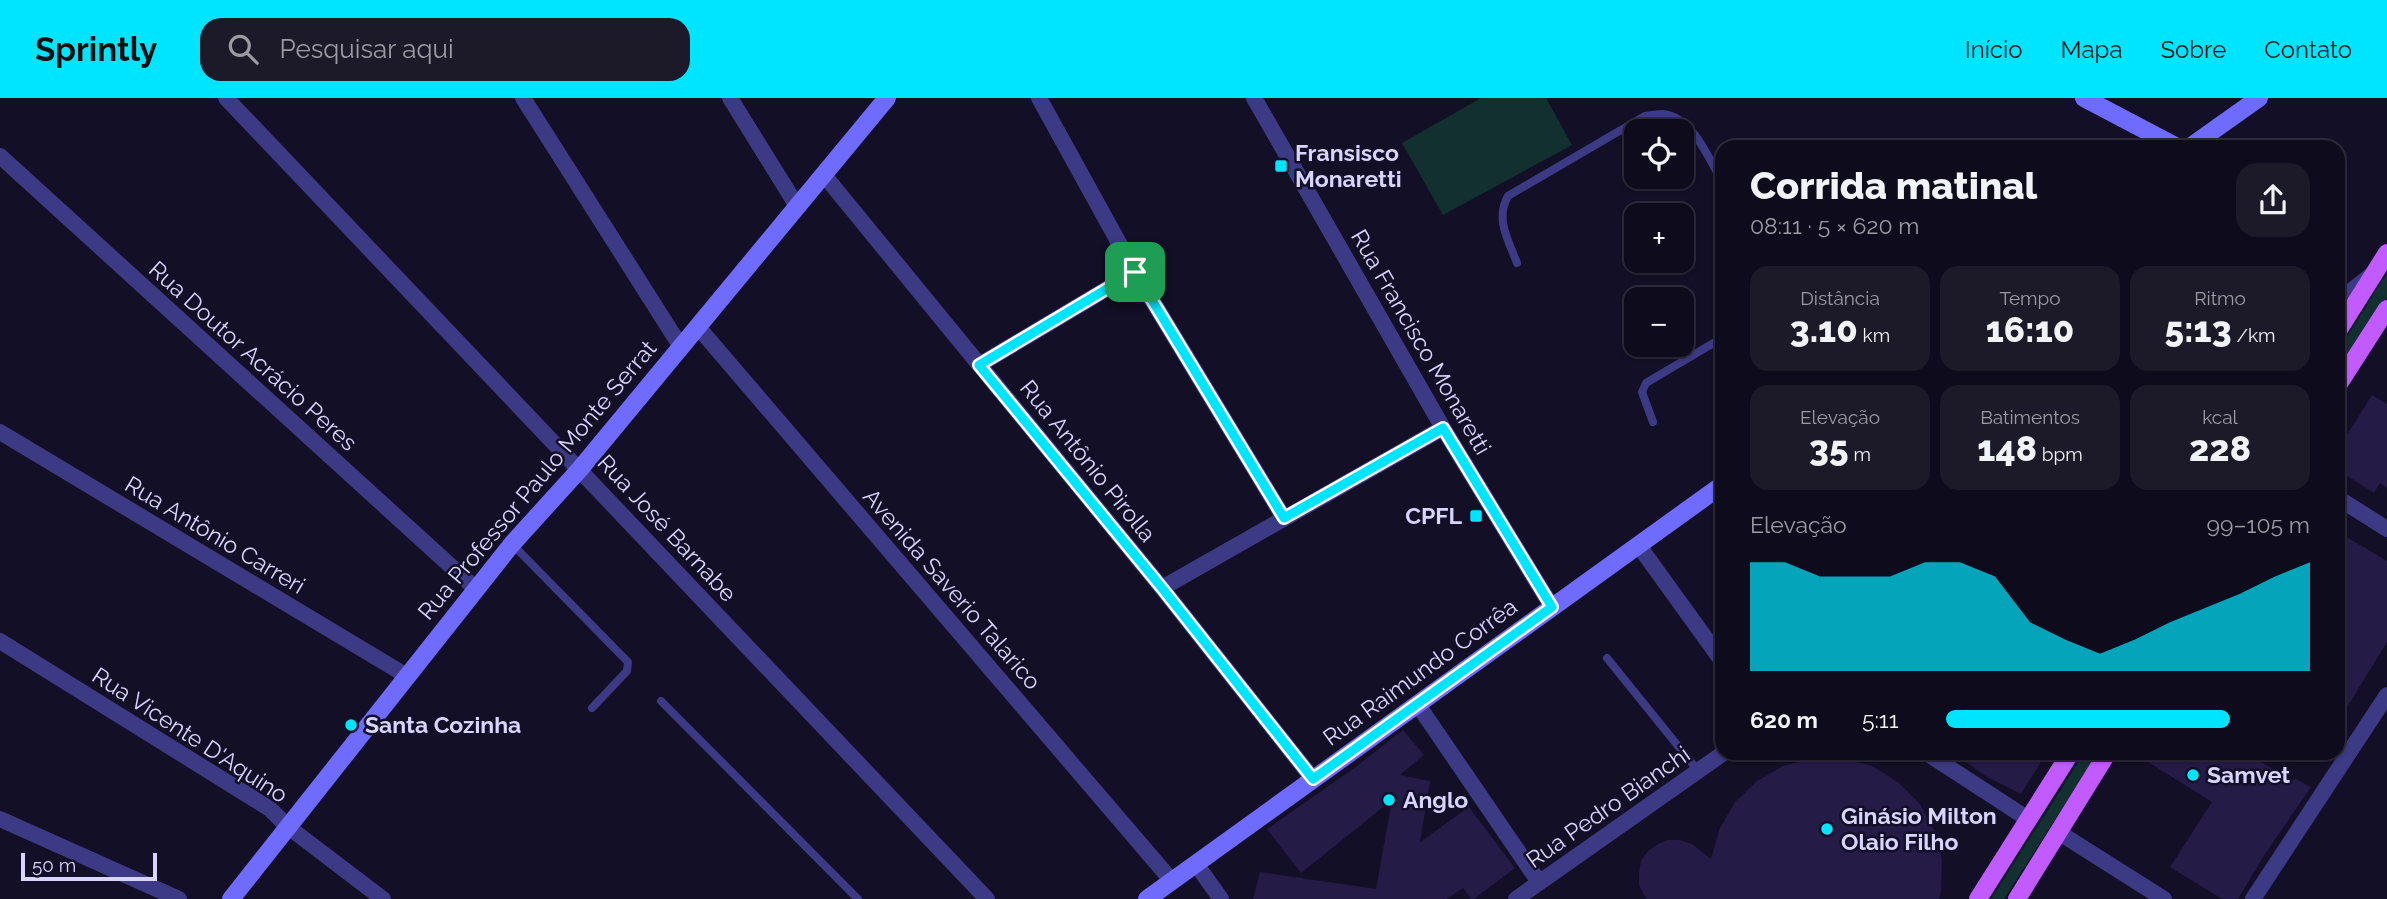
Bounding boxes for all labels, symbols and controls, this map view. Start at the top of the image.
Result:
search box [200,18,690,81]
text: Sprintly [35,30,158,69]
icon: search [224,30,262,68]
text: Pesquisar aqui [280,34,454,64]
text: Início [1965,35,2023,64]
text: Mapa [2061,35,2122,64]
text: Sobre [2160,35,2226,64]
text: Contato [2264,35,2352,64]
map controls [1624,119,1694,357]
button: locate [1624,119,1694,189]
place label: Fransisco Monaretti [1295,139,1402,192]
marker: Fransisco Monaretti [1273,158,1289,174]
text: Corrida matinal [1750,163,2037,208]
button: share [2236,163,2310,237]
button: + [1624,203,1694,273]
text: 08:11 · 5 × 620 m [1750,212,1920,239]
street label: Rua Francisco Monaretti [1346,224,1497,459]
pin [1105,242,1165,302]
icon: arrive [1116,253,1154,291]
street label: Rua Doutor Acrácio Peres [144,255,363,456]
button: − [1624,287,1694,357]
text: Distância [1800,287,1880,309]
text: Tempo [1999,287,2061,309]
text: Ritmo [2194,287,2246,309]
text: 3.10 [1790,309,1858,350]
text: 16:10 [1986,309,2074,350]
text: 5:13 [2164,309,2232,350]
text: km [1858,324,1890,346]
text: /km [2232,324,2276,346]
street label: Rua Professor Paulo Monte Serrat [412,334,662,625]
street label: Rua Antônio Pirolla [1015,374,1162,547]
text: Elevação [1800,406,1880,428]
text: Batimentos [1980,406,2080,428]
text: kcal [2202,406,2238,428]
text: 35 [1809,428,1849,469]
text: 148 [1977,428,2037,469]
text: 228 [2189,428,2251,469]
text: m [1849,443,1871,465]
text: bpm [2037,443,2083,465]
street label: Rua José Barnabe [592,449,742,607]
street label: Rua Antônio Carreri [120,470,310,599]
street label: Avenida Saverio Talarico [858,483,1047,694]
place label: CPFL [1405,502,1463,529]
marker: CPFL [1468,508,1484,524]
text: Elevação [1750,511,1847,538]
text: 99–105 m [2207,511,2310,538]
street label: Rua Raimundo Corrêa [1318,592,1522,751]
street label: Rua Vicente D'Aquino [87,661,293,808]
text: 620 m [1750,706,1818,733]
text: 5:11 [1862,706,1899,733]
place label: Santa Cozinha [365,711,521,738]
marker: Santa Cozinha [343,717,359,733]
street label: Rua Pedro Bianchi [1521,740,1695,873]
place label: Samvet [2207,761,2290,788]
marker: Samvet [2185,767,2201,783]
place label: Anglo [1403,786,1468,813]
marker: Anglo [1381,792,1397,808]
place label: Ginásio Milton Olaio Filho [1841,802,1997,855]
marker: Ginásio Milton Olaio Filho [1819,821,1835,837]
scale bar [21,850,158,882]
text: 50 m [32,854,76,876]

